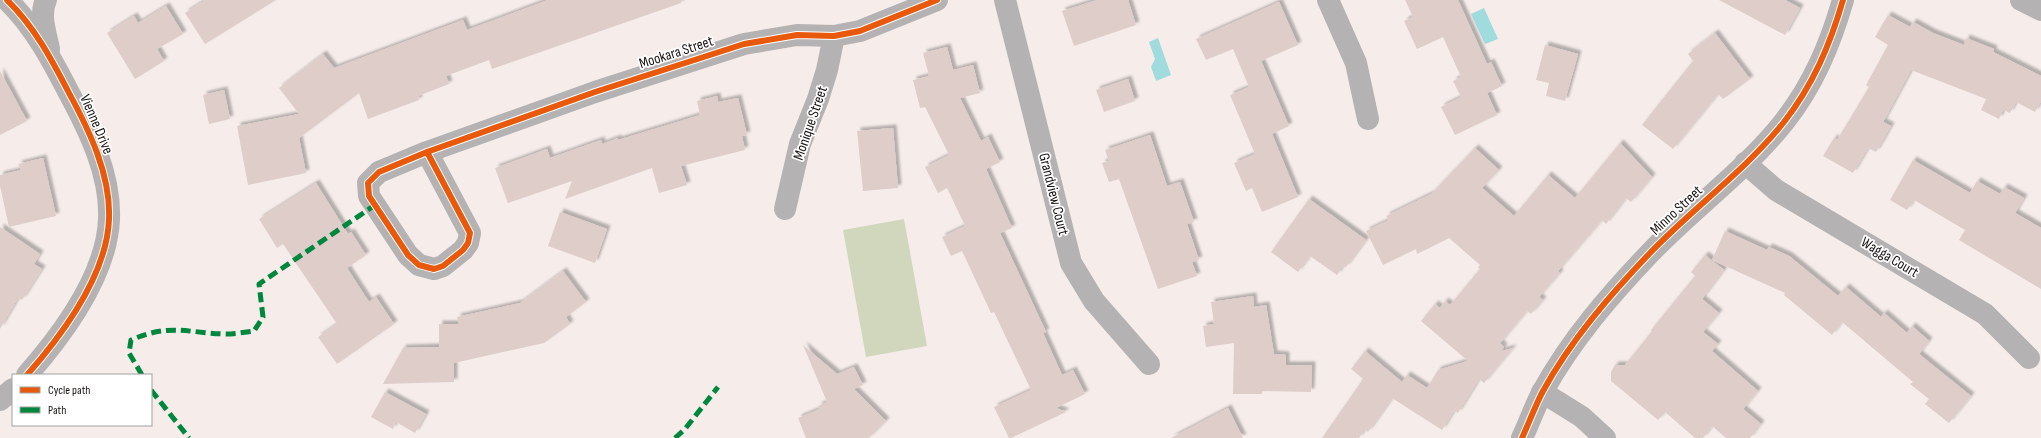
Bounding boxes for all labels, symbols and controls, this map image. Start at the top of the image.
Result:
street label: Mookara Street [637,31,716,73]
street label: Monique Street [789,83,832,163]
street label: Vienne Drive [75,91,118,157]
street label: Grandview Court [1034,151,1073,238]
street label: Minno Street [1646,181,1707,239]
street label: Wagga Court [1858,233,1922,282]
legend [12,374,152,426]
text: Cycle path [48,383,90,398]
text: Path [48,403,66,418]

